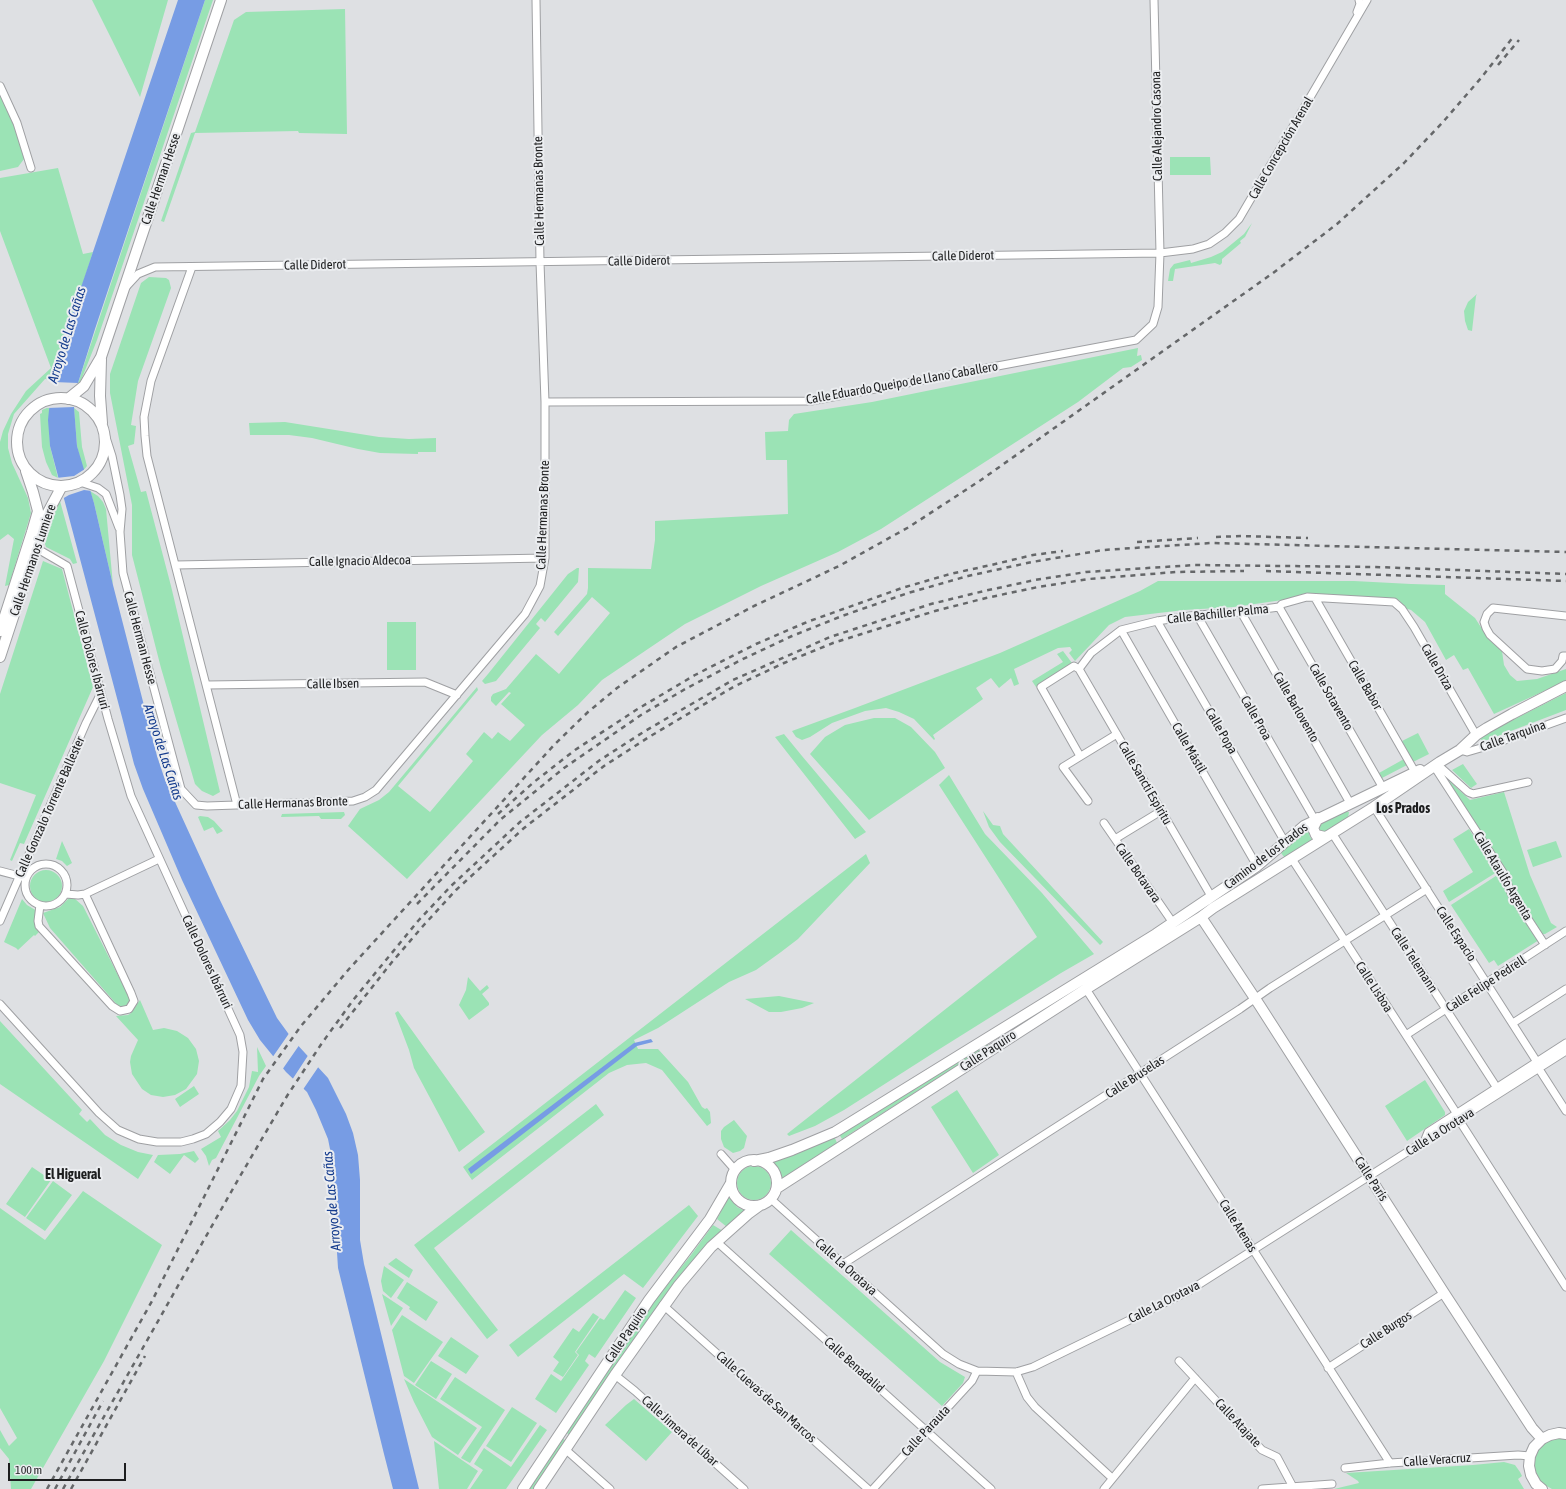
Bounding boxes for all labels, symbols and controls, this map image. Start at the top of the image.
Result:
street label: Calle Alejandro Casona [1148,71,1166,181]
street label: Calle Concepción Arenal [1245,94,1317,202]
street label: Calle Herman Hesse [138,131,184,227]
street label: Calle Hermanas Bronte [530,136,548,246]
street label: Calle Diderot [932,248,994,264]
street label: Calle Diderot [608,253,670,269]
street label: Calle Diderot [284,257,346,273]
water label: Arroyo de Las Cañas [44,285,90,385]
street label: Calle Eduardo Queipo de Llano Caballero [805,358,999,408]
street label: Calle Hermanas Bronte [533,460,553,570]
street label: Calle Hermanos Lumiere [7,502,59,618]
street label: Calle Ignacio Aldecoa [309,552,411,570]
street label: Calle Herman Hesse [120,590,160,686]
street label: Calle Bachiller Palma [1166,601,1270,627]
street label: Calle Dolores Ibárruri [71,609,113,711]
street label: Calle Driza [1417,641,1457,693]
street label: Calle Babor [1345,657,1385,713]
street label: Calle Sotavento [1306,661,1356,733]
street label: Calle Barlovento [1270,669,1322,745]
street label: Calle Ibsen [307,676,359,692]
street label: Calle Proa [1237,693,1275,743]
water label: Arroyo de Las Cañas [140,702,186,802]
street label: Calle Popa [1202,705,1240,757]
street label: Calle Tarquina [1478,717,1548,755]
street label: Calle Mástil [1168,720,1210,776]
street label: Calle Gonzalo Torrente Ballester [12,734,88,880]
street label: Calle Sancti Espíritu [1115,739,1175,827]
street label: Calle Hermanas Bronte [238,793,348,813]
district label: Los Prados [1376,801,1430,817]
street label: Camino de los Prados [1221,819,1311,893]
street label: Calle Ataulfo Argenta [1470,829,1536,923]
street label: Calle Botavara [1112,840,1164,906]
street label: Calle Espacio [1432,904,1480,964]
street label: Calle Dolores Ibárruri [178,913,236,1011]
street label: Calle Telemann [1387,925,1441,995]
street label: Calle Felipe Pedrell [1443,952,1529,1016]
street label: Calle Lisboa [1352,959,1396,1015]
street label: Calle Paquiro [957,1027,1019,1075]
street label: Calle Bruselas [1103,1052,1167,1102]
street label: Calle La Orotava [1403,1105,1477,1159]
water label: Arroyo de Las Cañas [319,1150,345,1252]
street label: Calle París [1351,1154,1391,1204]
district label: El Higueral [45,1167,101,1183]
street label: Calle Atenas [1216,1197,1260,1255]
street label: Calle La Orotava [812,1235,880,1299]
street label: Calle La Orotava [1126,1277,1202,1327]
street label: Calle Paquiro [602,1304,650,1366]
street label: Calle Burgos [1357,1308,1415,1352]
street label: Calle Benadalid [821,1334,887,1396]
street label: Calle Cuevas de San Marcos [713,1348,819,1446]
street label: Calle Jimera de Líbar [638,1392,722,1470]
street label: Calle Atajate [1211,1395,1265,1451]
street label: Calle Parauta [898,1402,954,1460]
street label: Calle Veracruz [1403,1450,1471,1470]
scale bar [10,1455,128,1481]
text: 100 m [15,1463,42,1477]

